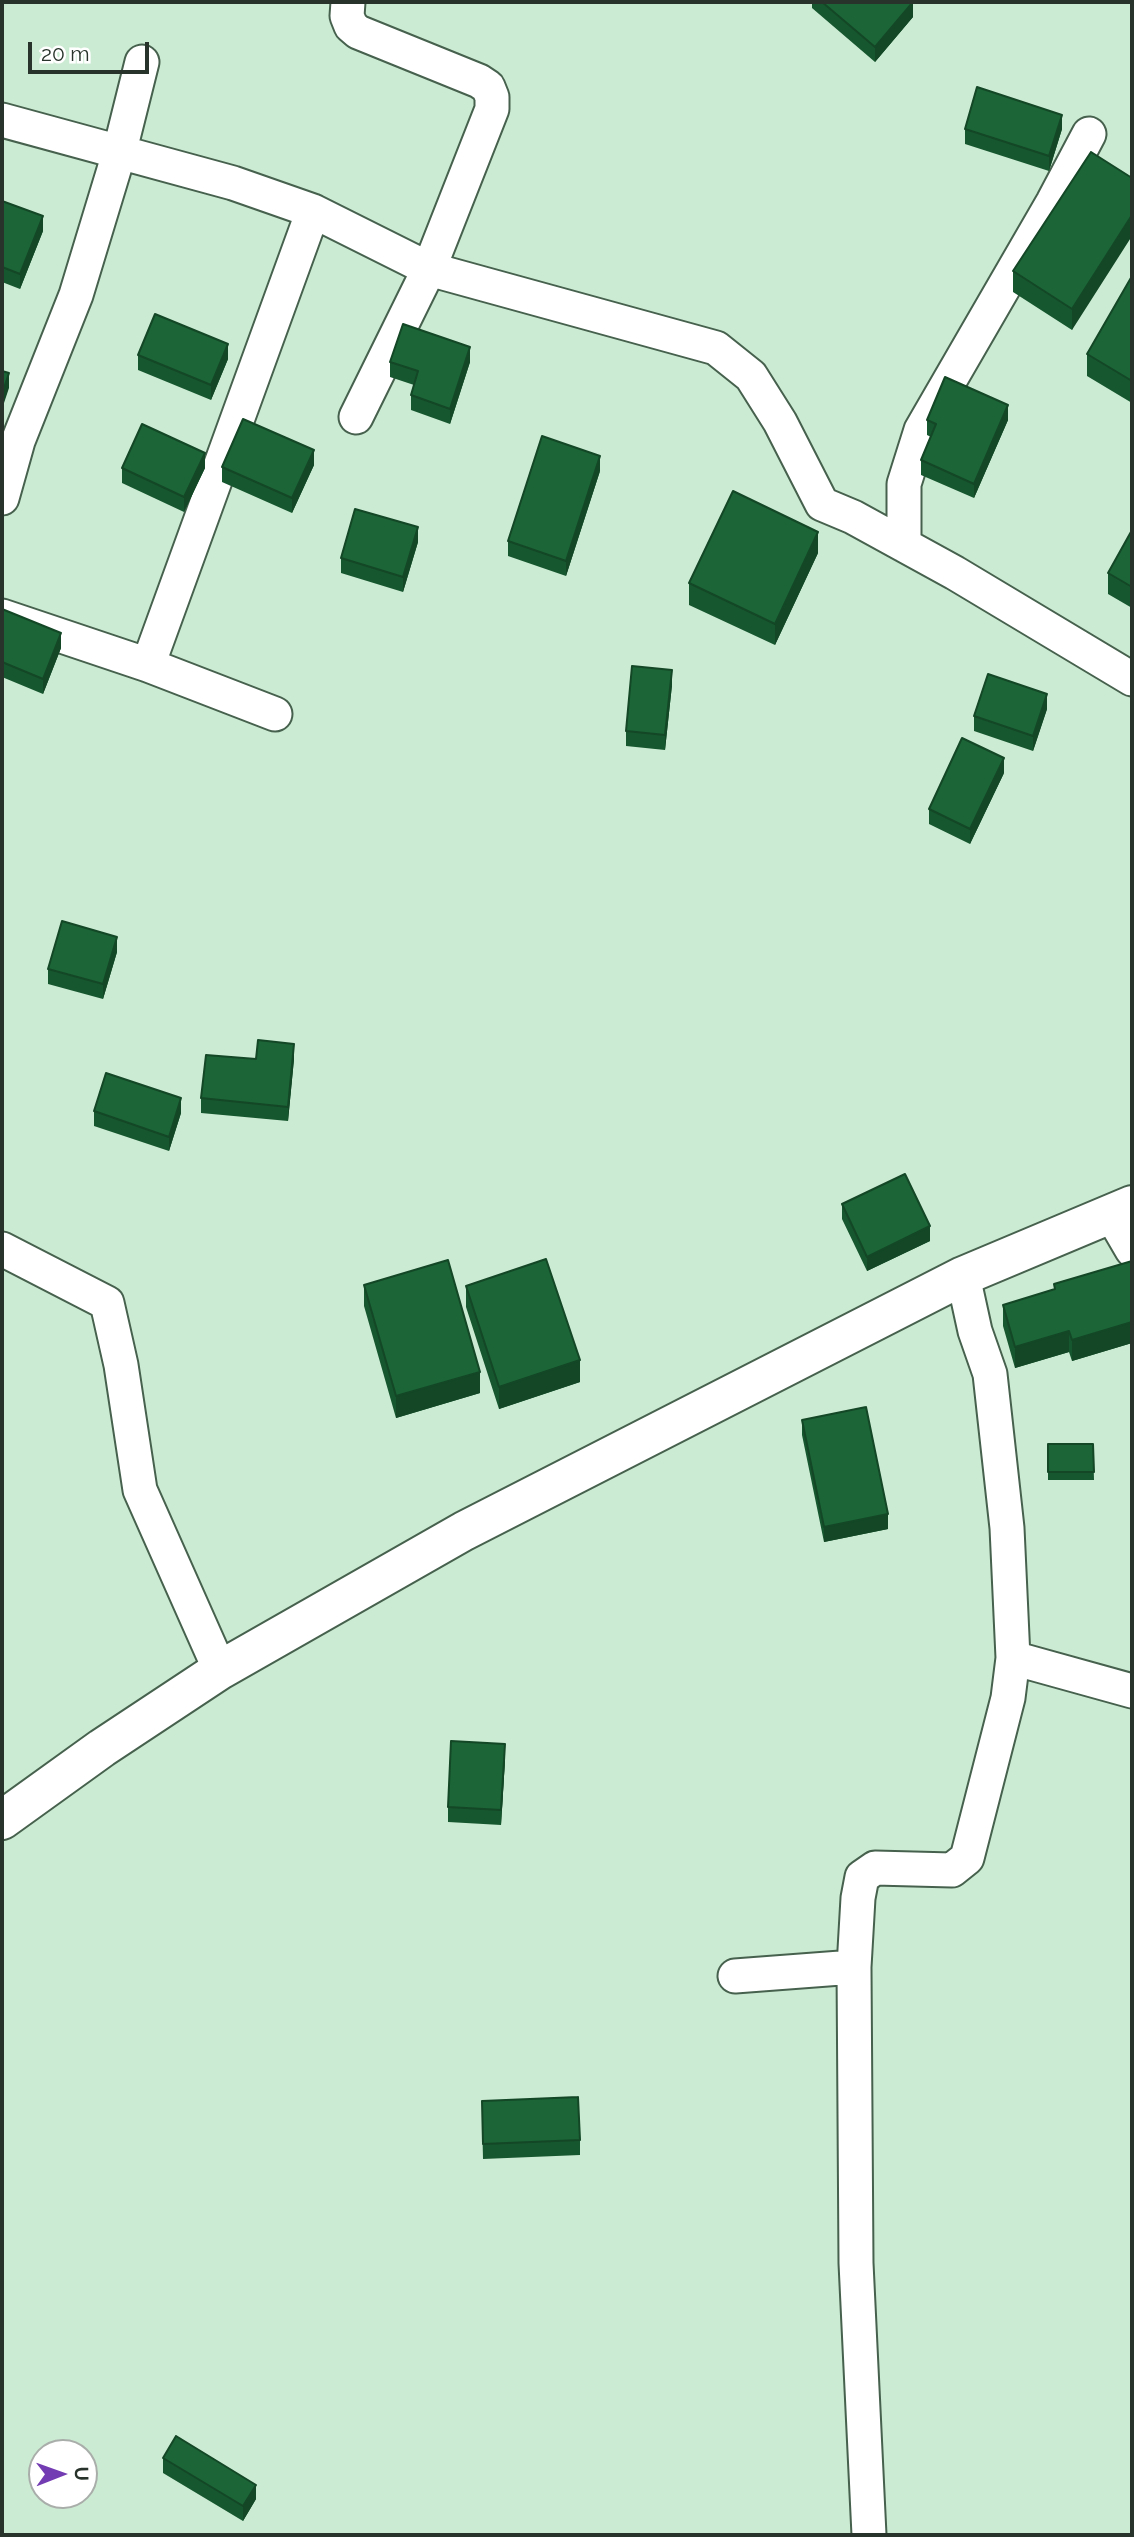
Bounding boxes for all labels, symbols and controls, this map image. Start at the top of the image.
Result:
scale bar [32,28,152,72]
text: 20 m [41,41,89,66]
north arrow [28,2439,98,2509]
text: U [71,2466,93,2481]

